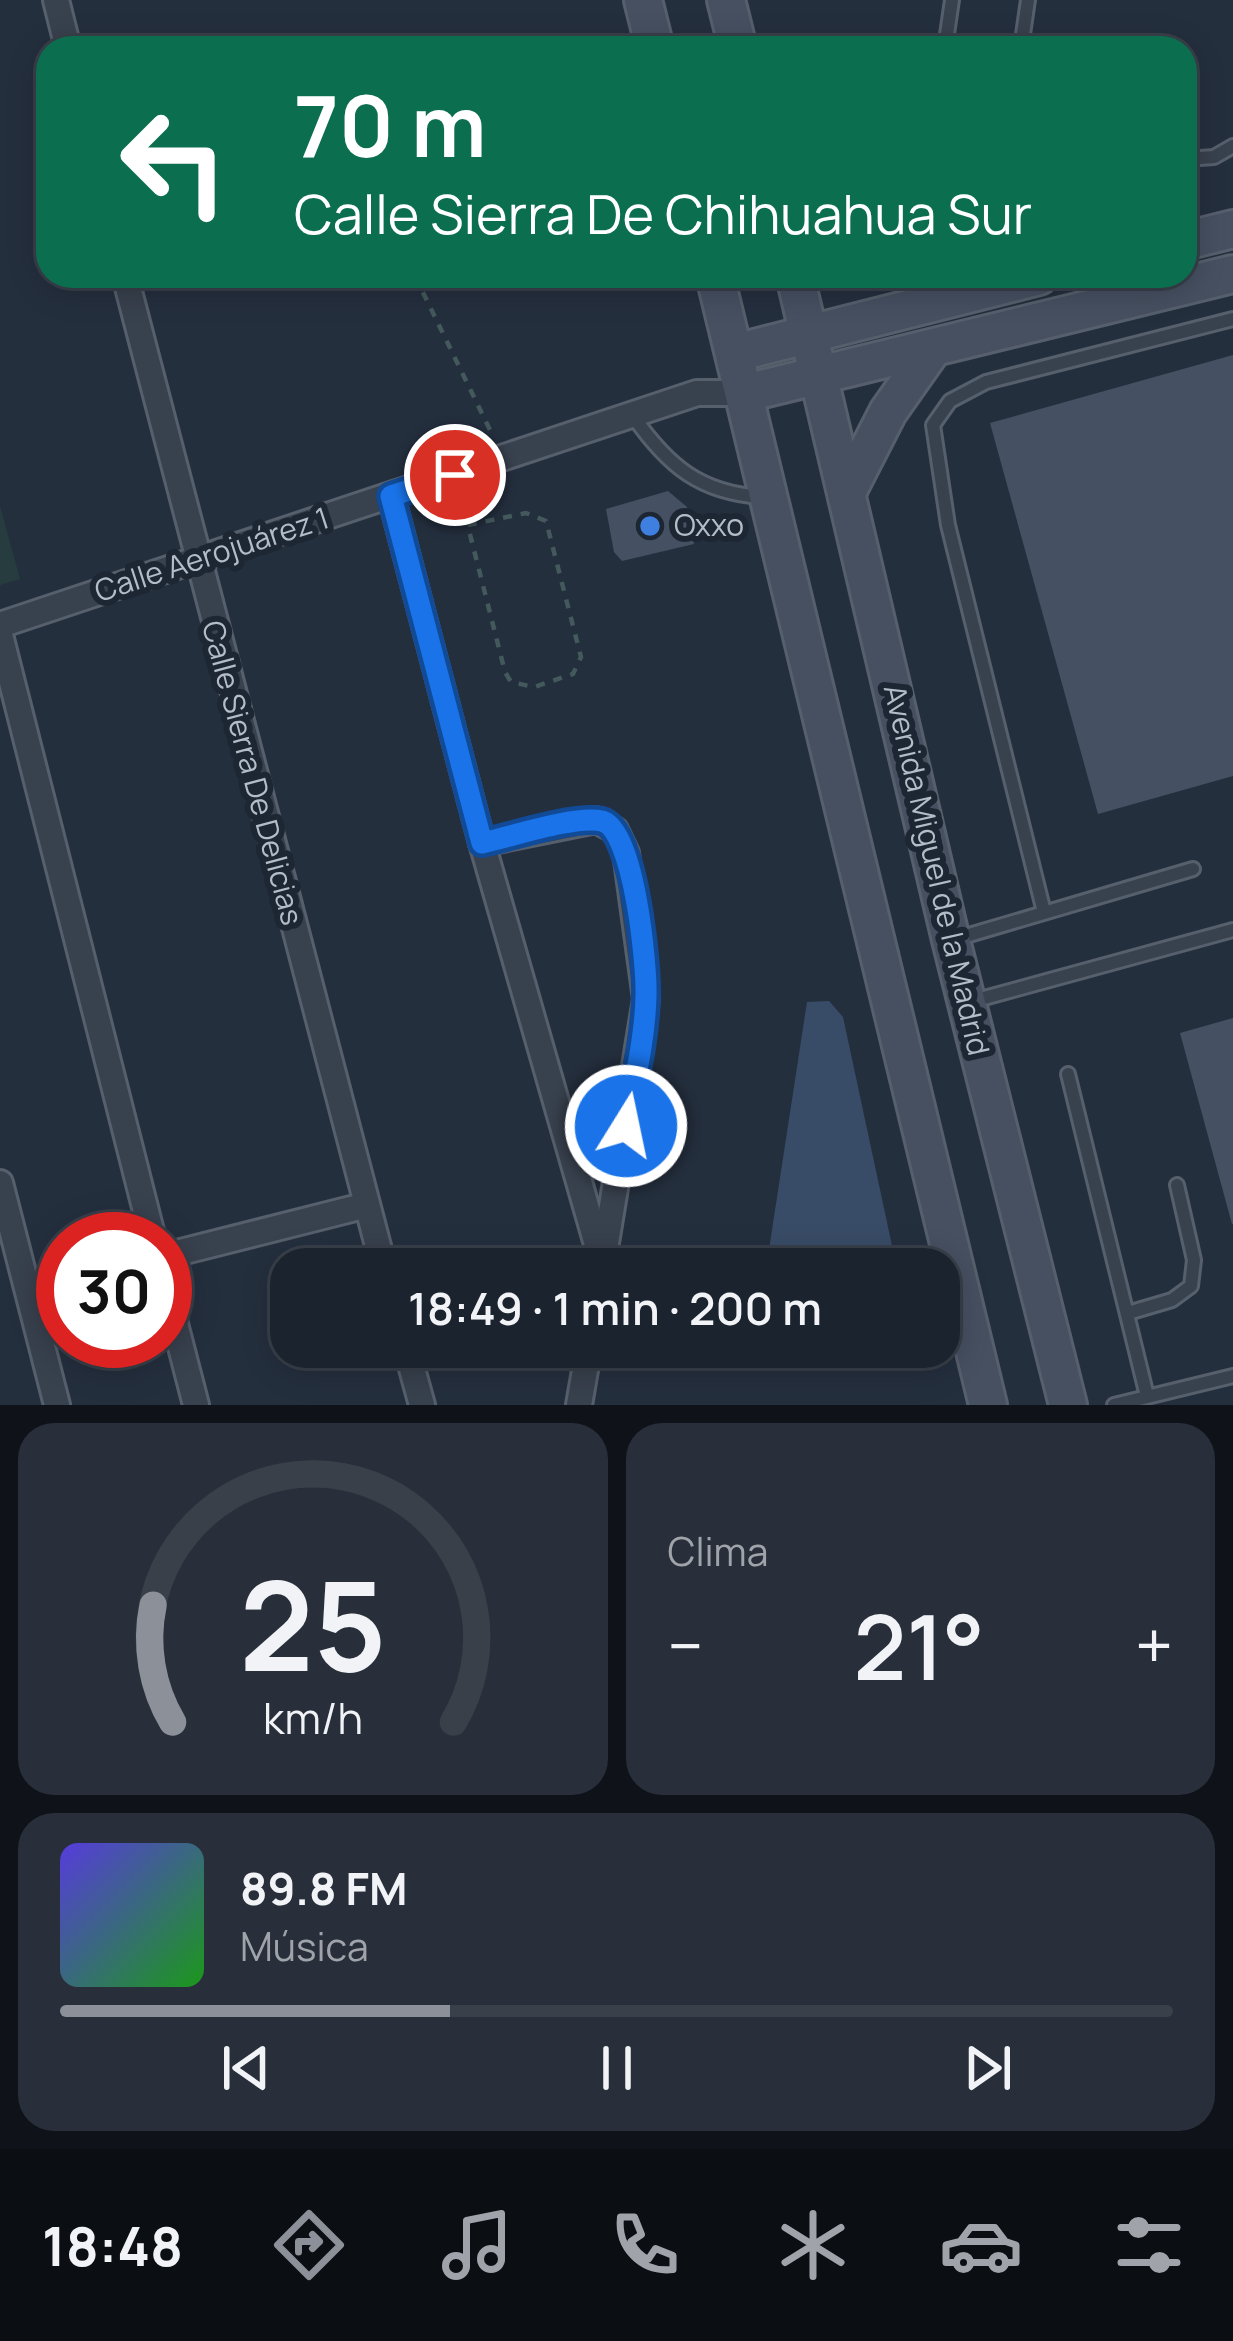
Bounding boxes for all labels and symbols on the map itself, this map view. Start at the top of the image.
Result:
pin [404,424,506,526]
street label: Calle Aerojuárez 1 [89,496,334,611]
place label: Oxxo [674,504,744,545]
marker: Oxxo [637,513,663,539]
street label: Calle Sierra De Delicias [193,616,314,929]
street label: Avenida Miguel de la Madrid [875,680,1000,1059]
position arrow [563,1063,689,1189]
speed limit sign: 30 [36,1212,192,1368]

